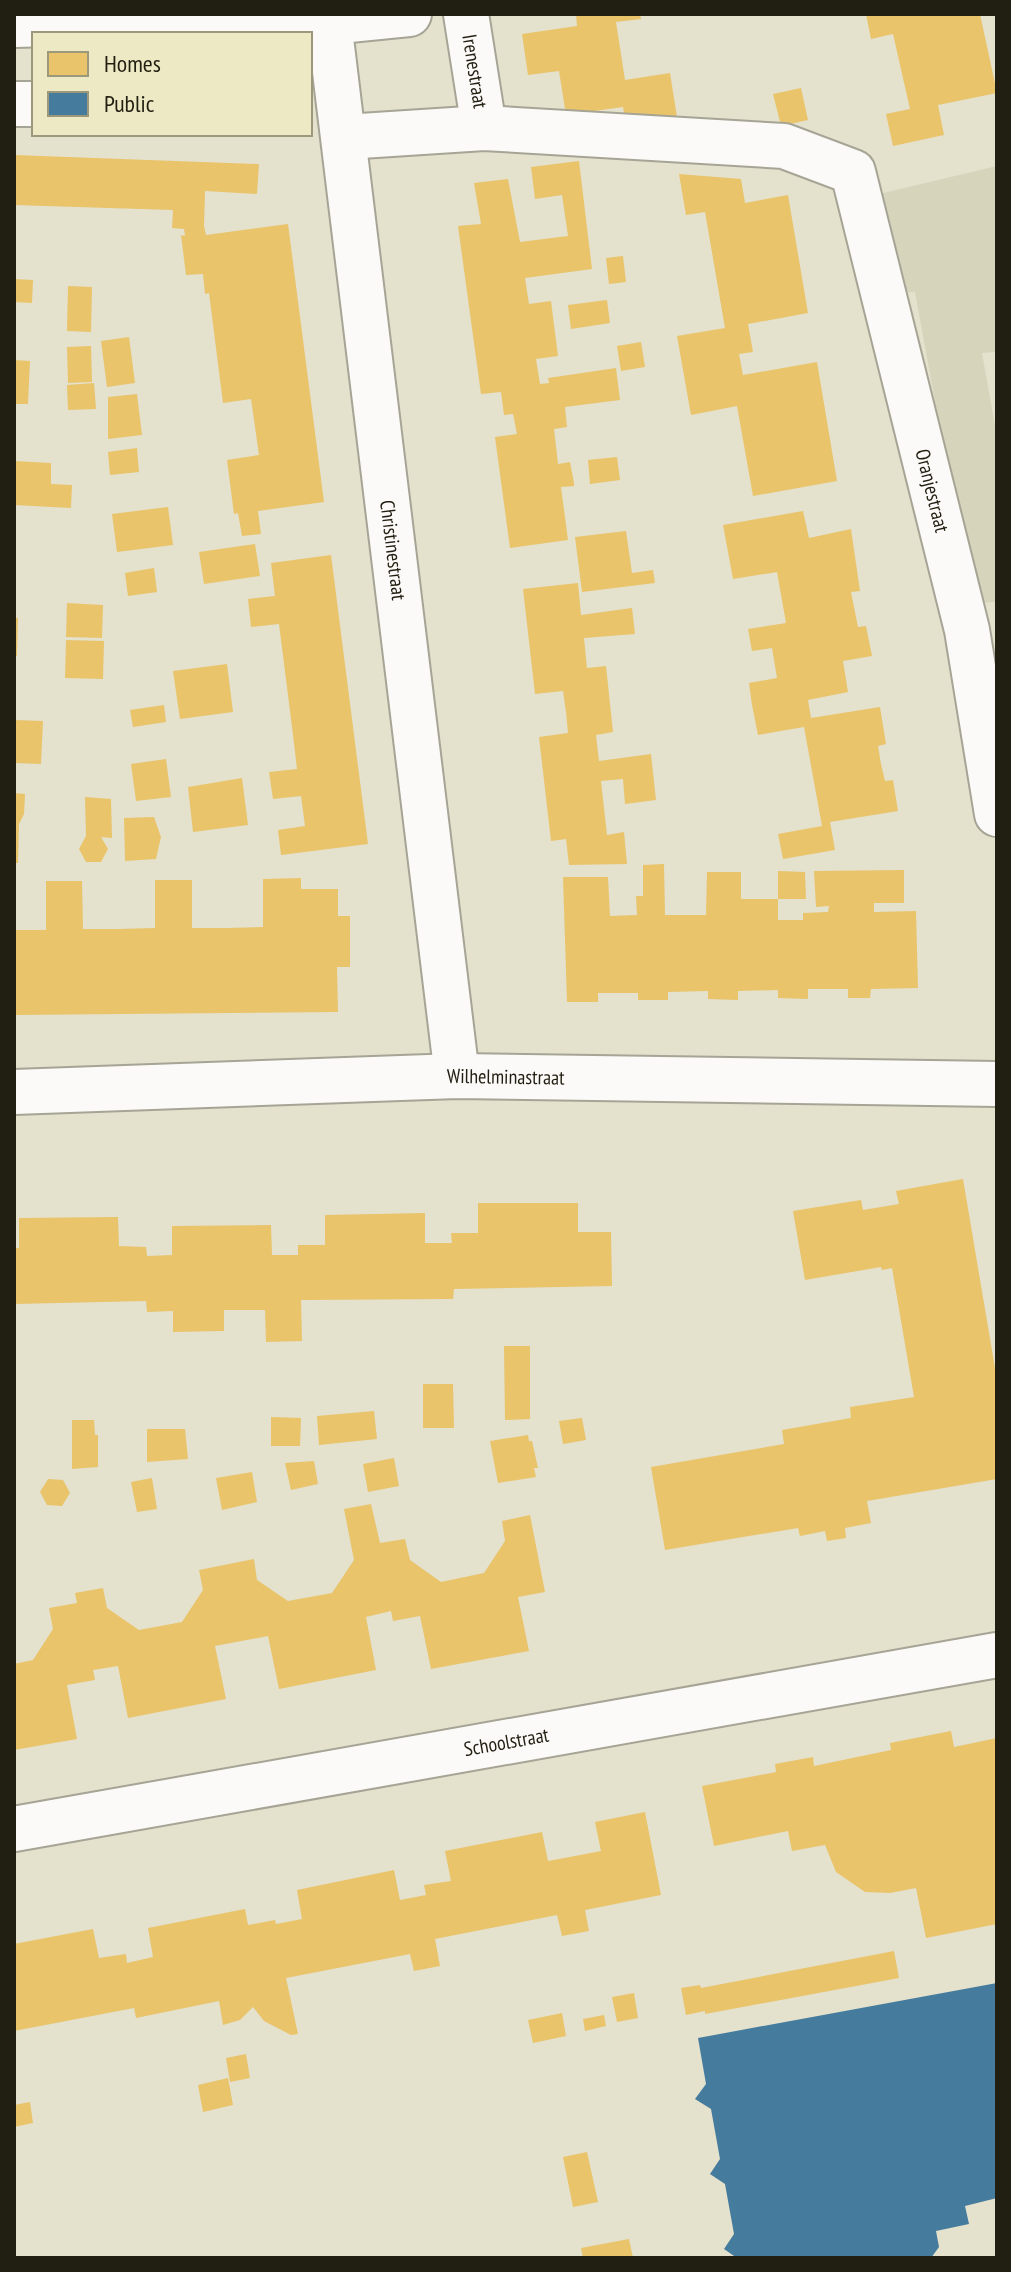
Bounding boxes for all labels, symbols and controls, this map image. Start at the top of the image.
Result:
legend [32,32,312,136]
street label: Irenestraat [456,32,494,111]
text: Homes [104,48,161,79]
text: Public [104,88,155,119]
street label: Oranjestraat [909,446,955,536]
street label: Christinestraat [374,499,412,602]
street label: Wilhelminastraat [446,1063,565,1091]
street label: Schoolstraat [462,1721,551,1762]

